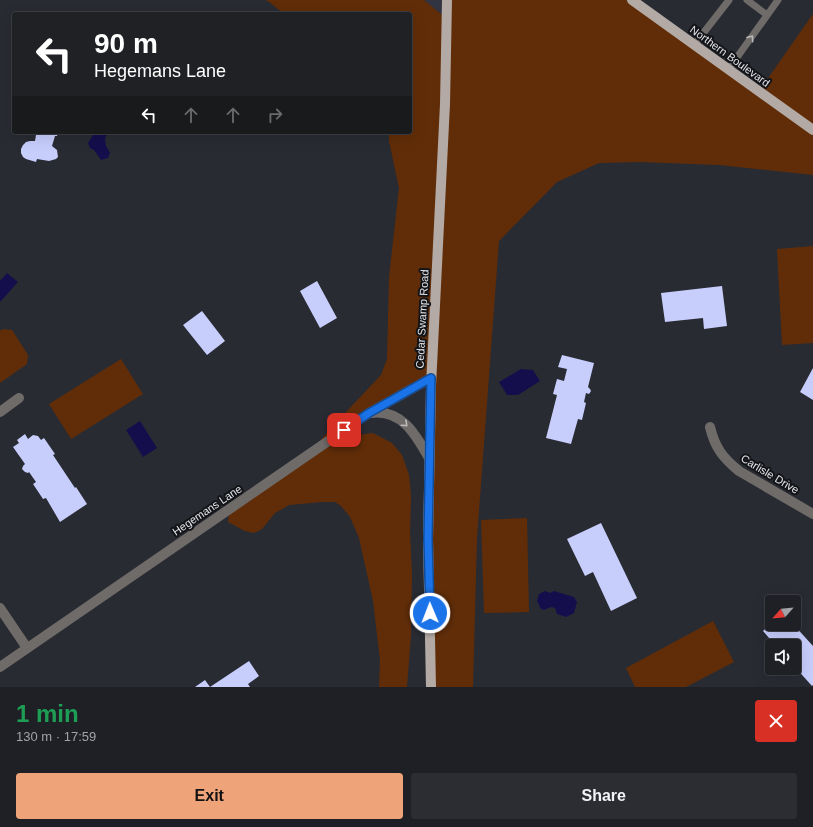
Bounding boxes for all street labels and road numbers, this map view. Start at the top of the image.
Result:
street label: Northern Boulevard [688,23,772,89]
street label: Cedar Swamp Road [413,269,431,369]
street label: Carlisle Drive [739,452,801,496]
street label: Hegemans Lane [170,482,244,538]

